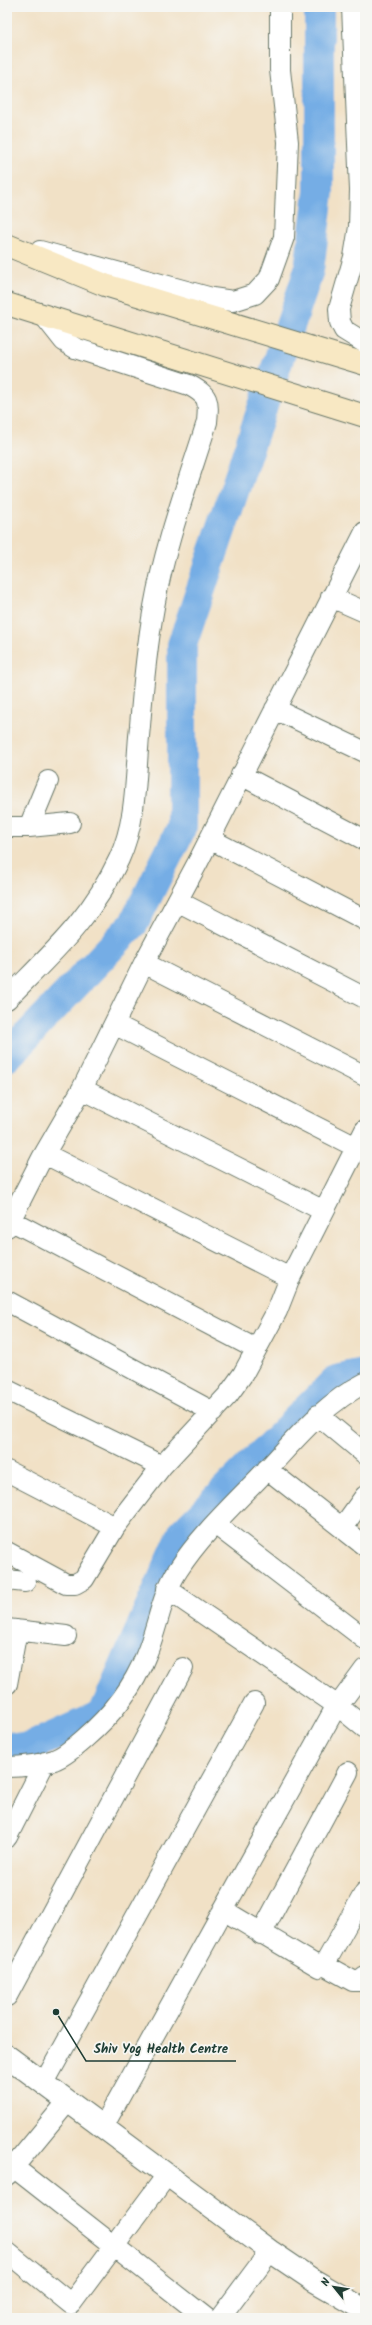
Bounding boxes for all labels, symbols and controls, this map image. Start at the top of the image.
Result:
callout: Shiv Yog Health Centre [86,2036,236,2061]
text: Shiv Yog Health Centre [94,2039,229,2060]
north arrow [314,2267,354,2307]
text: N [317,2275,336,2290]

